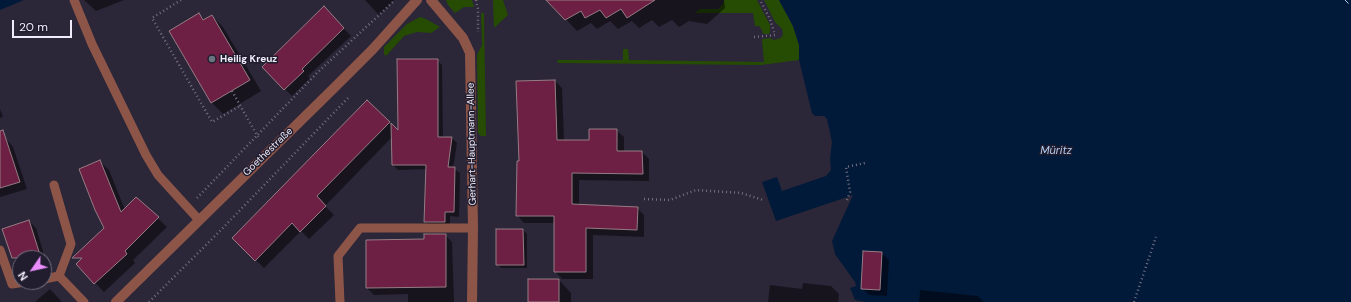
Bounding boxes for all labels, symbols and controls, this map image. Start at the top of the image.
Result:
scale bar [14,12,74,38]
text: 20 m [19,19,48,35]
place label: Heilig Kreuz [220,53,277,65]
marker: Heilig Kreuz [207,54,217,64]
street label: Gerhart-Hauptmann-Allee [465,83,479,205]
street label: Goethestraße [241,125,295,179]
water label: Müritz [1040,144,1072,158]
north arrow [12,250,52,290]
text: N [15,269,31,283]

